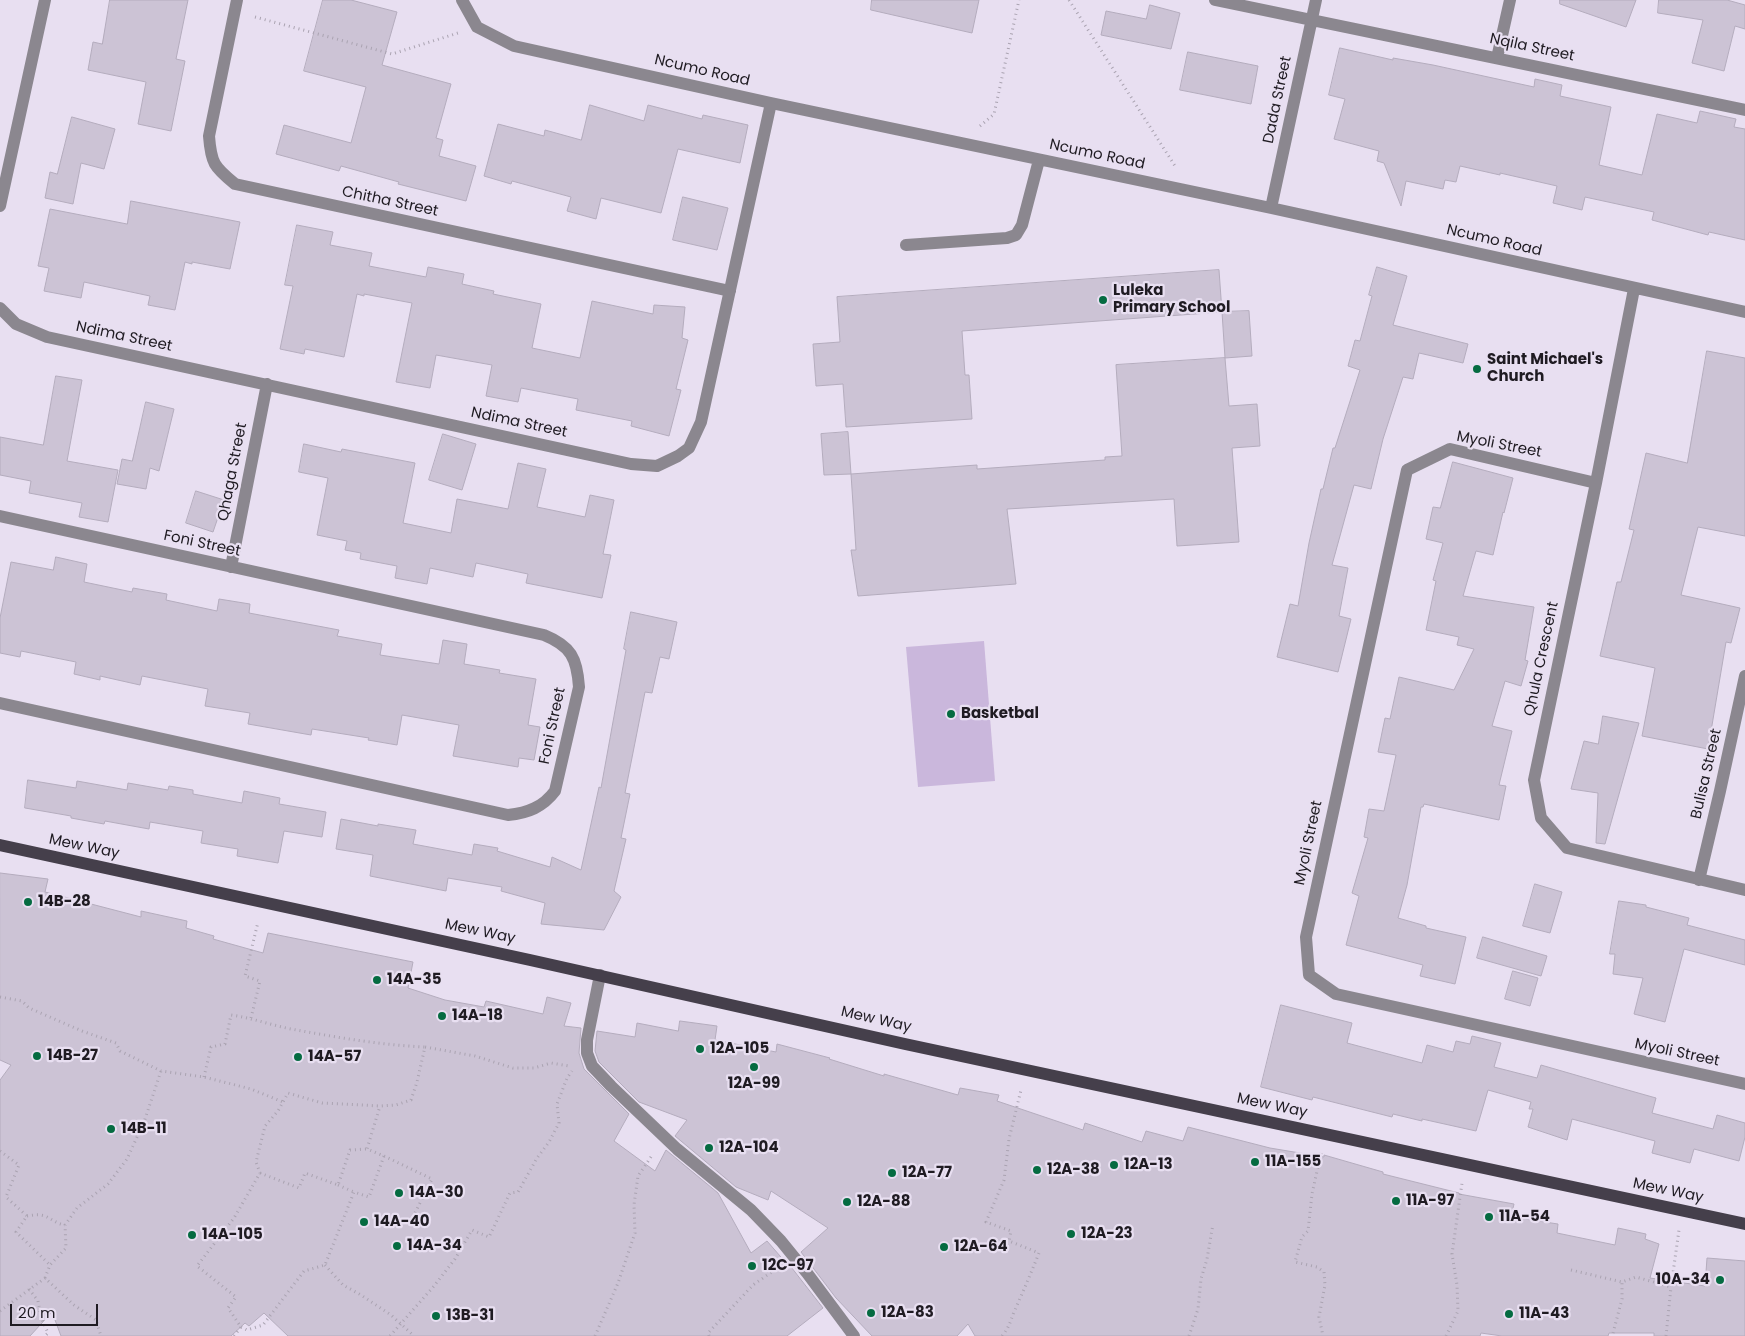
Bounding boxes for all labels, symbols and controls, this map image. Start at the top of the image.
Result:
street label: Nqila Street [1488,30,1576,66]
street label: Ncumo Road [653,51,751,91]
street label: Dada Street [1260,55,1296,145]
street label: Ncumo Road [1048,136,1146,174]
street label: Chitha Street [340,183,440,221]
street label: Ncumo Road [1445,221,1543,261]
place label: Luleka Primary School [1113,282,1230,317]
marker: Luleka Primary School [1097,294,1109,306]
street label: Ndima Street [74,318,174,356]
place label: Saint Michael's Church [1487,351,1603,386]
marker: Saint Michael's Church [1471,363,1483,375]
street label: Ndima Street [469,404,569,442]
street label: Qhaga Street [215,421,251,523]
street label: Myoli Street [1455,428,1543,462]
street label: Foni Street [162,527,242,561]
street label: Qhula Crescent [1521,600,1563,718]
street label: Foni Street [536,686,570,766]
place label: Basketbal [961,705,1039,723]
marker: Basketbal [945,708,957,720]
street label: Bulisa Street [1688,727,1726,821]
street label: Myoli Street [1291,799,1327,887]
street label: Mew Way [47,831,121,863]
place label: 14B-28 [38,893,91,911]
marker: 14B-28 [22,896,34,908]
street label: Mew Way [443,916,517,948]
place label: 14A-35 [387,971,441,989]
marker: 14A-35 [371,974,383,986]
street label: Mew Way [839,1003,913,1037]
place label: 14A-18 [452,1007,503,1025]
marker: 14A-18 [436,1010,448,1022]
street label: Myoli Street [1633,1035,1721,1071]
place label: 12A-105 [710,1040,769,1058]
marker: 12A-105 [694,1043,706,1055]
place label: 14B-27 [47,1047,98,1065]
place label: 14A-57 [308,1048,361,1066]
marker: 14B-27 [31,1050,43,1062]
marker: 14A-57 [292,1051,304,1063]
marker: 12A-99 [748,1061,760,1073]
place label: 12A-99 [728,1075,780,1093]
street label: Mew Way [1235,1090,1309,1122]
place label: 14B-11 [121,1120,167,1138]
marker: 14B-11 [105,1123,117,1135]
place label: 12A-104 [719,1139,779,1157]
marker: 12A-104 [703,1142,715,1154]
place label: 11A-155 [1265,1153,1321,1171]
place label: 12A-13 [1124,1156,1173,1174]
marker: 11A-155 [1249,1156,1261,1168]
marker: 12A-13 [1108,1159,1120,1171]
place label: 12A-38 [1047,1161,1100,1179]
place label: 12A-77 [902,1164,952,1182]
marker: 12A-38 [1031,1164,1043,1176]
marker: 12A-77 [886,1167,898,1179]
street label: Mew Way [1631,1175,1705,1207]
place label: 14A-30 [409,1184,463,1202]
marker: 14A-30 [393,1187,405,1199]
place label: 11A-97 [1406,1192,1454,1210]
place label: 12A-88 [857,1193,910,1211]
marker: 11A-97 [1390,1195,1402,1207]
marker: 12A-88 [841,1196,853,1208]
place label: 11A-54 [1499,1208,1550,1226]
marker: 11A-54 [1483,1211,1495,1223]
place label: 14A-40 [374,1213,429,1231]
marker: 14A-40 [358,1216,370,1228]
place label: 12A-23 [1081,1225,1133,1243]
place label: 14A-105 [202,1226,263,1244]
marker: 12A-23 [1065,1228,1077,1240]
marker: 14A-105 [186,1229,198,1241]
place label: 14A-34 [407,1237,462,1255]
place label: 12A-64 [954,1238,1008,1256]
marker: 14A-34 [391,1240,403,1252]
marker: 12A-64 [938,1241,950,1253]
place label: 12C-97 [762,1257,814,1275]
marker: 12C-97 [746,1260,758,1272]
place label: 10A-34 [1656,1271,1710,1289]
marker: 10A-34 [1714,1274,1726,1286]
scale bar [12,1294,100,1326]
text: 20 m [18,1302,56,1323]
place label: 12A-83 [881,1304,934,1322]
place label: 11A-43 [1519,1305,1569,1323]
place label: 13B-31 [446,1307,494,1325]
marker: 12A-83 [865,1307,877,1319]
marker: 11A-43 [1503,1308,1515,1320]
marker: 13B-31 [430,1310,442,1322]

